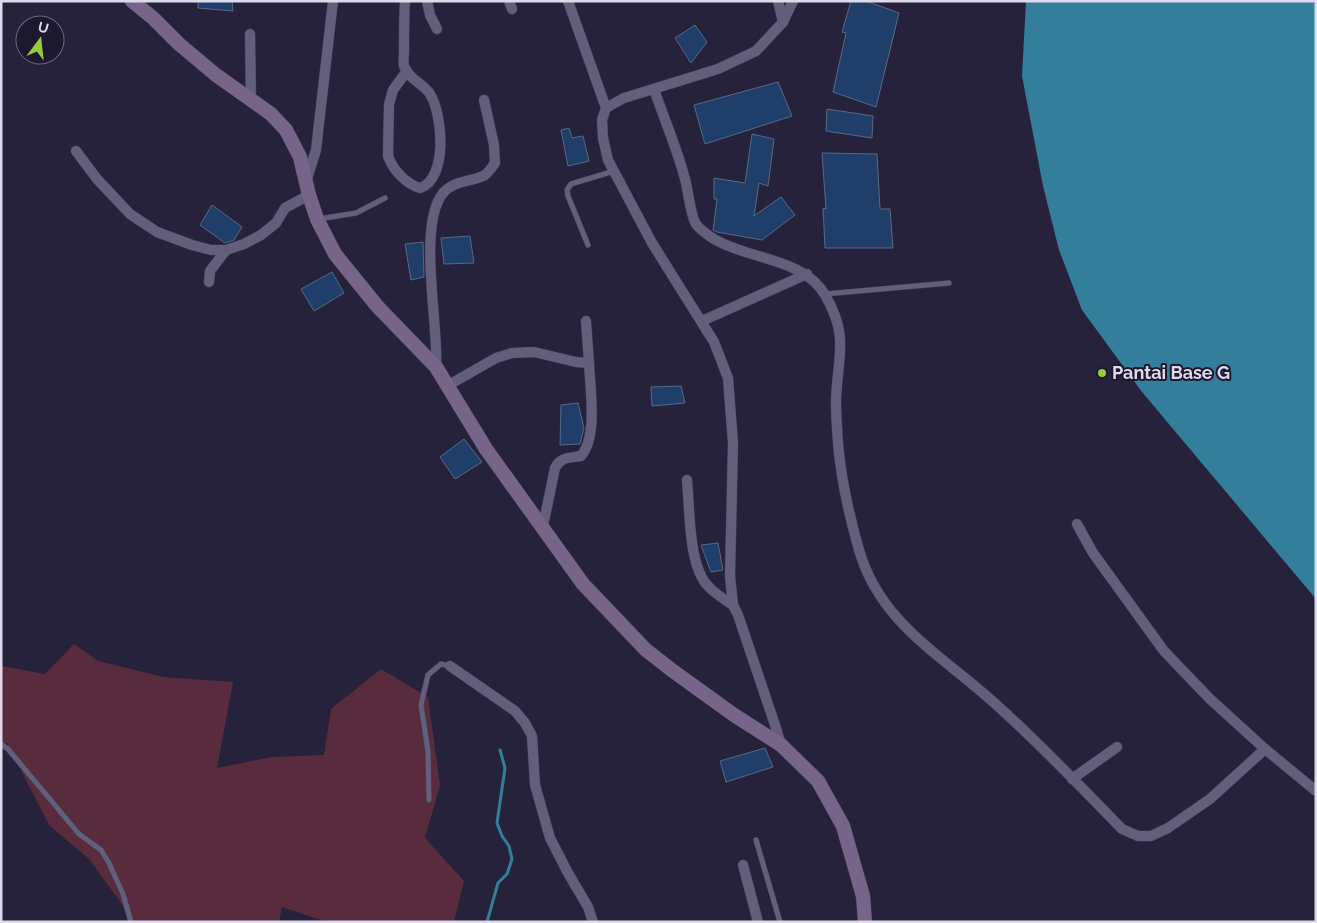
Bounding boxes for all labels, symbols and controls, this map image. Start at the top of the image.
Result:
north arrow [15,15,65,65]
text: U [36,18,51,37]
place label: Pantai Base G [1112,362,1230,383]
marker: Pantai Base G [1096,367,1108,379]

